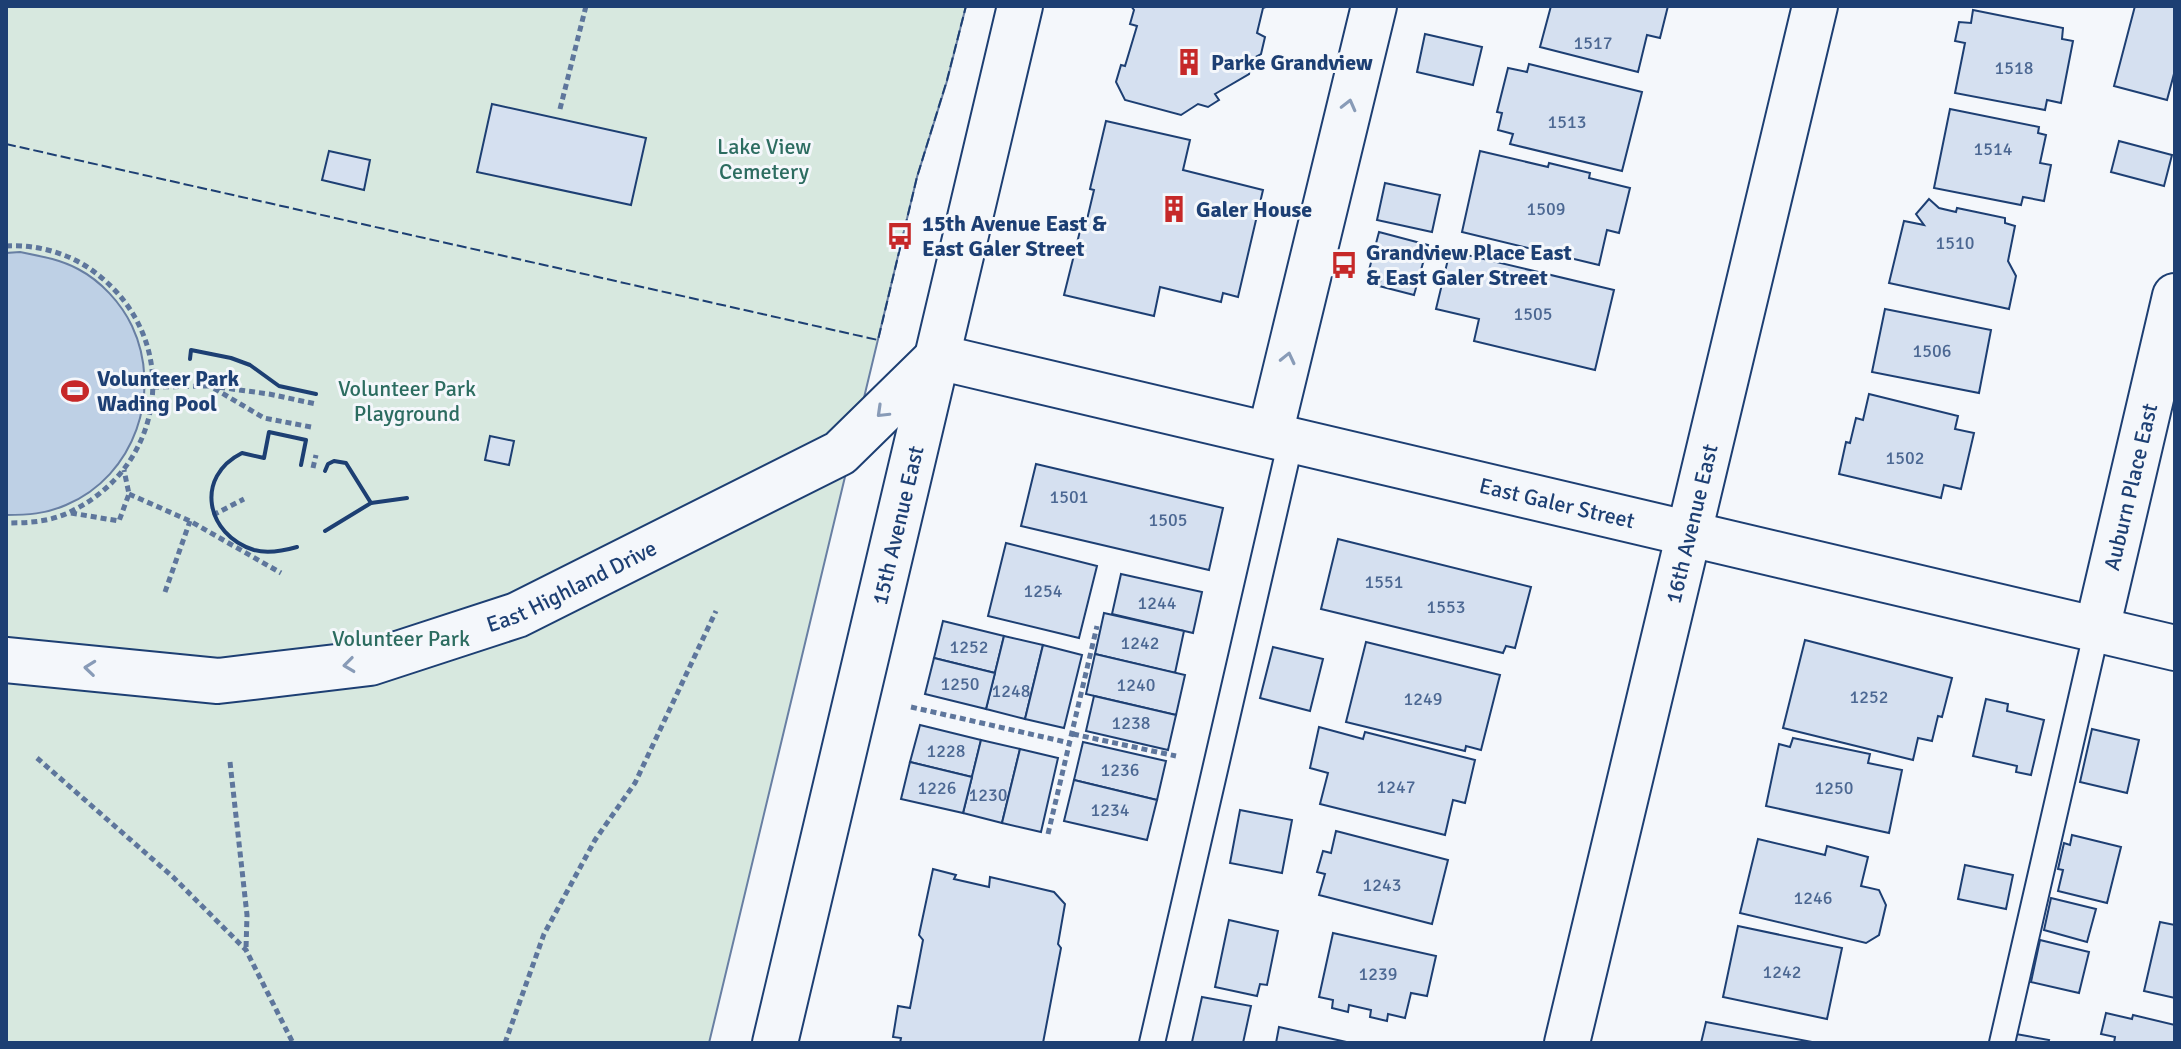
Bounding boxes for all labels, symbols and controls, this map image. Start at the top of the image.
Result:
house number: 1517 [1574,32,1612,54]
building icon: Parke Grandview [1174,47,1204,77]
place label: Parke Grandview [1211,49,1373,76]
house number: 1518 [1995,57,2033,79]
one-way arrow [1340,99,1357,113]
house number: 1513 [1548,111,1586,133]
park label: Lake View Cemetery [717,133,811,185]
house number: 1514 [1974,138,2013,160]
building icon: Galer House [1159,194,1189,224]
place label: Galer House [1196,196,1312,223]
house number: 1509 [1527,198,1565,220]
place label: 15th Avenue East & East Galer Street [922,210,1107,262]
bus stop icon: 15th Avenue East & East Galer Street [885,221,915,251]
house number: 1510 [1936,232,1974,254]
place label: Grandview Place East & East Galer Street [1366,239,1572,291]
bus stop icon: Grandview Place East & East Galer Street [1329,250,1359,280]
house number: 1505 [1514,303,1552,325]
house number: 1506 [1913,340,1951,362]
one-way arrow [1279,352,1296,365]
place label: Volunteer Park Wading Pool [97,365,240,417]
park label: Volunteer Park Playground [338,375,476,427]
sports icon: Volunteer Park Wading Pool [60,376,90,406]
street label: Auburn Place East [2098,400,2163,573]
one-way arrow [877,402,891,417]
street label: 16th Avenue East [1659,441,1723,606]
street label: 15th Avenue East [865,443,929,608]
house number: 1502 [1886,447,1924,469]
street label: East Galer Street [1477,471,1638,534]
house number: 1501 [1050,486,1088,508]
house number: 1505 [1149,509,1187,531]
street label: East Highland Drive [483,534,661,638]
house number: 1551 [1365,571,1403,593]
house number: 1254 [1024,580,1063,602]
house number: 1244 [1138,592,1177,614]
house number: 1553 [1427,596,1465,618]
park label: Volunteer Park [332,625,470,652]
house number: 1242 [1121,632,1159,654]
house number: 1252 [950,636,988,658]
one-way arrow [342,657,355,674]
one-way arrow [84,660,97,677]
house number: 1250 [941,673,979,695]
house number: 1240 [1117,674,1155,696]
house number: 1248 [992,680,1030,702]
house number: 1252 [1850,686,1888,708]
house number: 1249 [1404,688,1442,710]
house number: 1238 [1112,712,1150,734]
house number: 1228 [927,740,965,762]
house number: 1236 [1101,759,1139,781]
house number: 1247 [1377,776,1415,798]
house number: 1226 [918,777,956,799]
house number: 1250 [1815,777,1853,799]
house number: 1230 [969,784,1007,806]
house number: 1234 [1091,799,1130,821]
house number: 1243 [1363,874,1401,896]
house number: 1246 [1794,887,1832,909]
house number: 1242 [1763,961,1801,983]
house number: 1239 [1359,963,1397,985]

